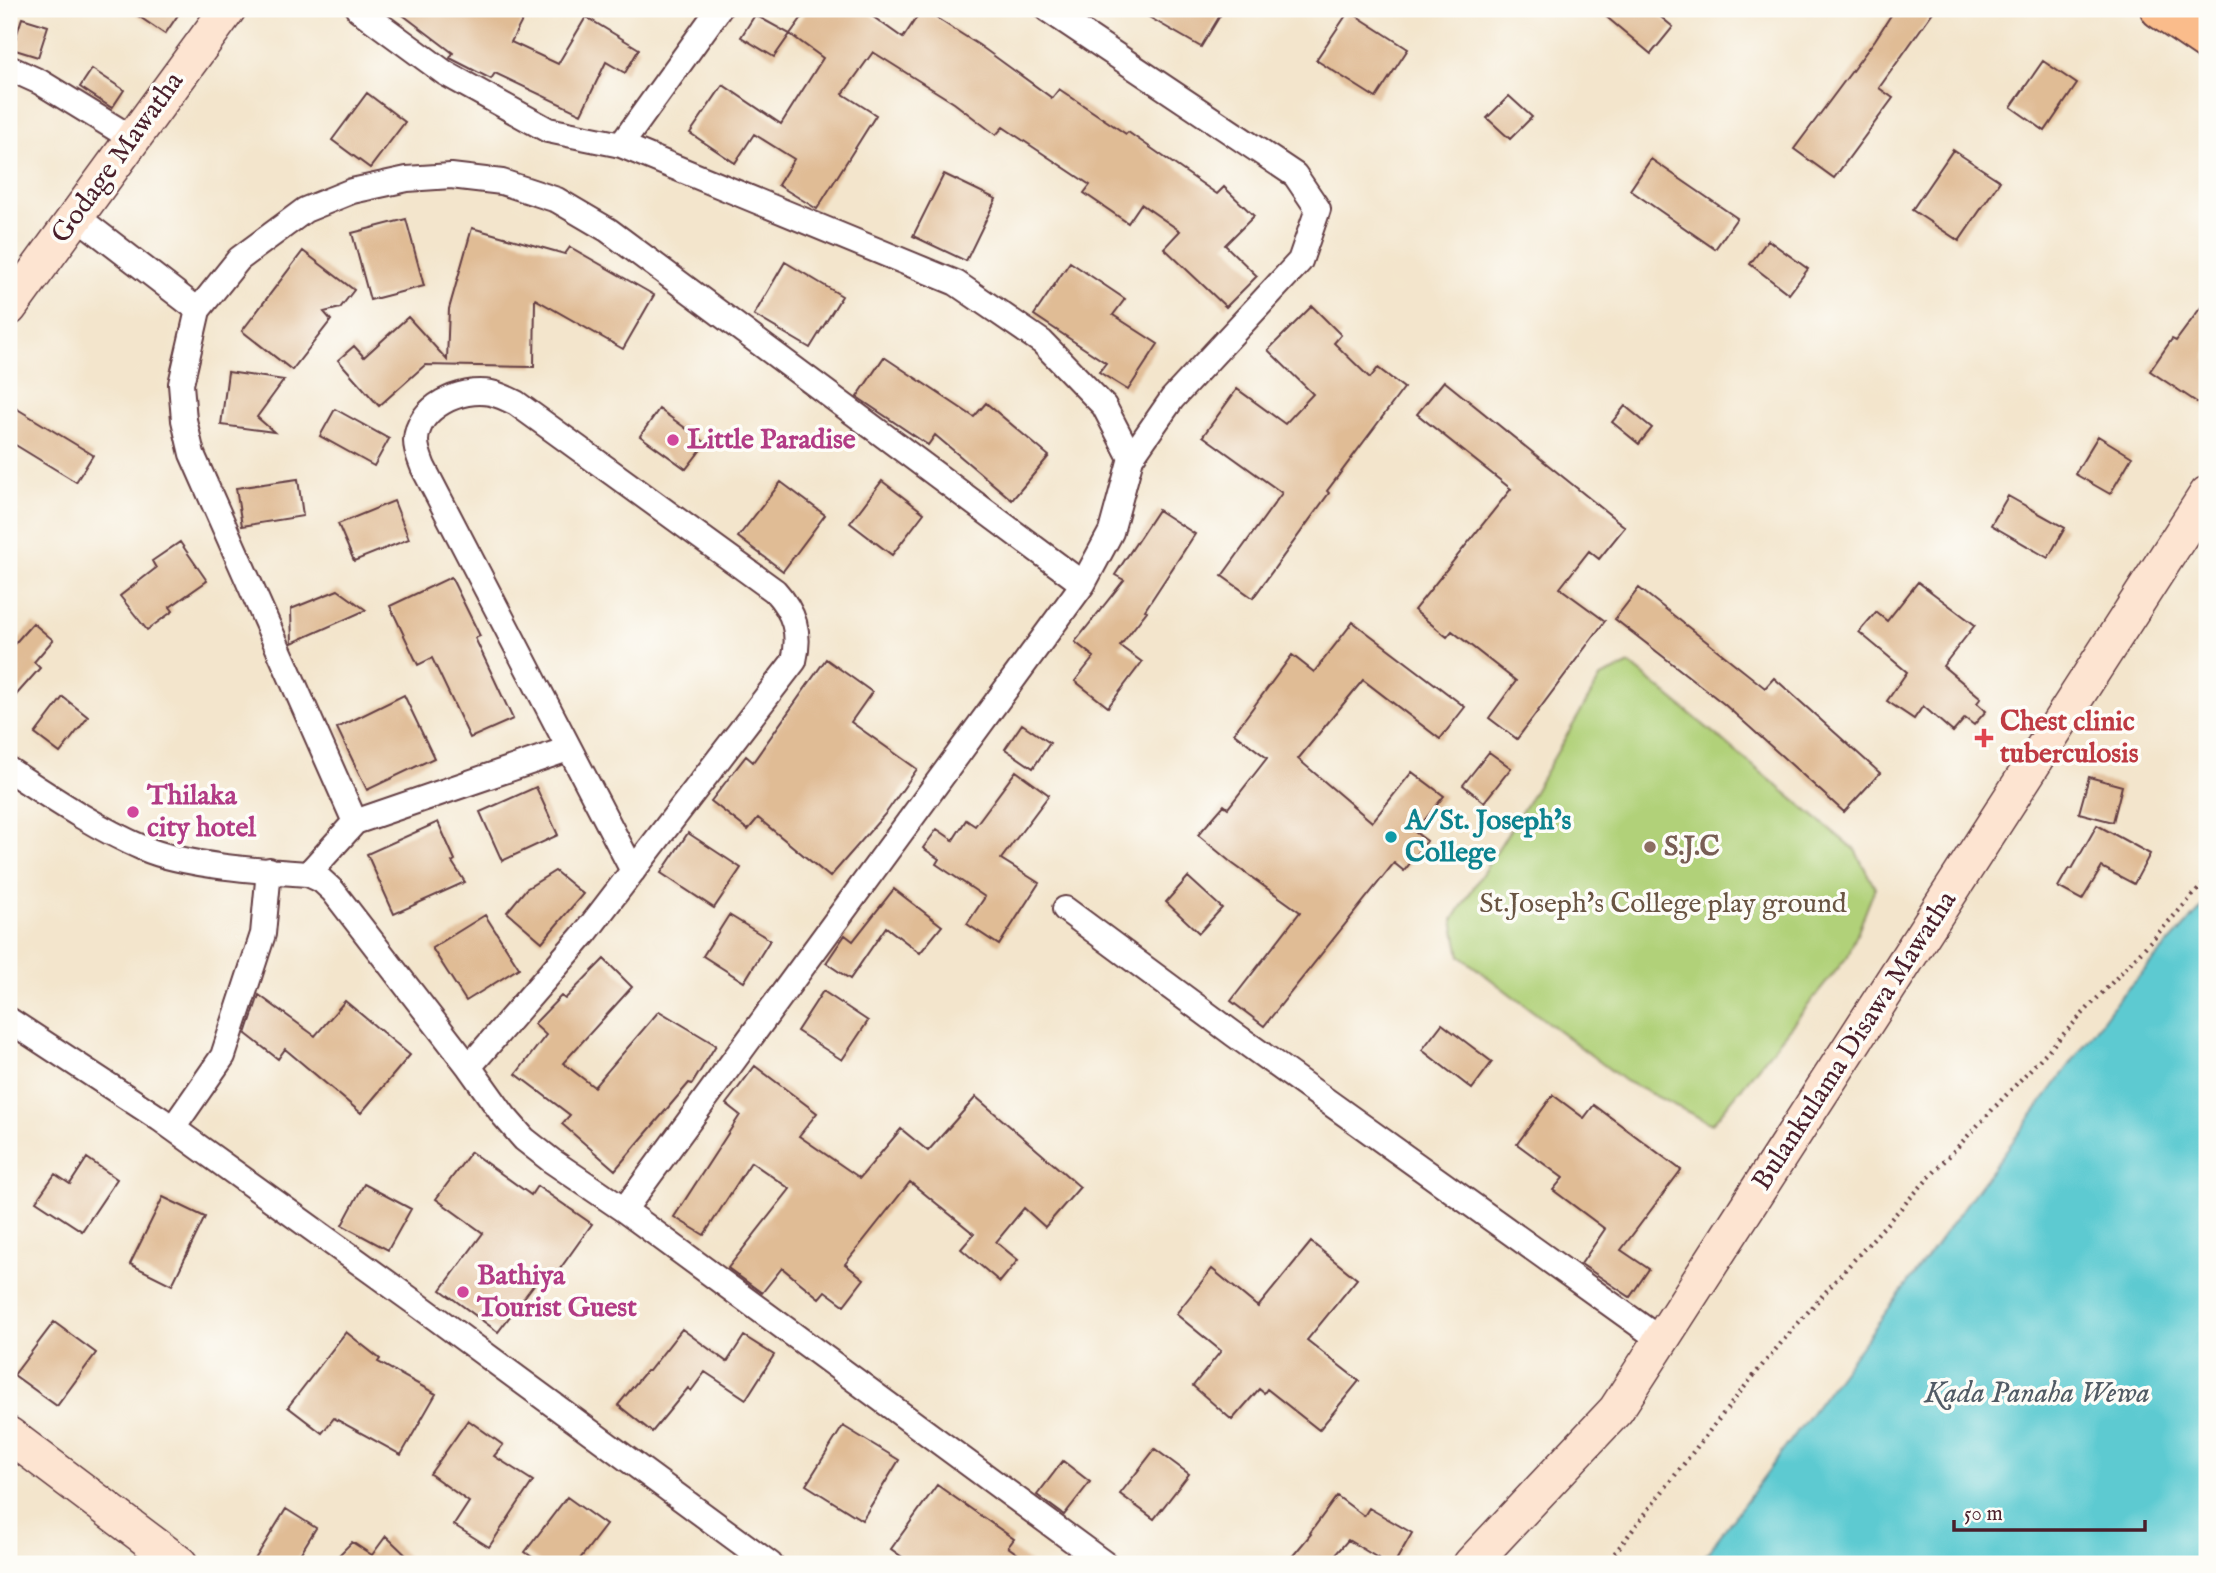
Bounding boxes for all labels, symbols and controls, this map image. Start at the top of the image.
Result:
street label: Godage Mawatha [44,65,193,251]
place label: Little Paradise [687,423,856,458]
marker: Little Paradise [665,432,681,448]
place label: Chest clinic tuberculosis [2000,705,2139,772]
marker: Chest clinic tuberculosis [1974,728,1994,748]
place label: Thilaka city hotel [146,779,257,846]
marker: Thilaka city hotel [125,804,141,820]
place label: A/ St. Joseph's College [1404,804,1572,871]
marker: A/ St. Joseph's College [1383,829,1399,845]
place label: S.J.C [1664,830,1720,865]
marker: S.J.C [1642,839,1658,855]
street label: Bulankulama Disawa Mawatha [1745,884,1966,1197]
park label: St.Joseph's College play ground [1479,887,1847,922]
place label: Bathiya Tourist Guest [476,1259,637,1326]
marker: Bathiya Tourist Guest [455,1284,471,1300]
water label: Kada Panaha Wewa [1923,1375,2150,1413]
scale bar [1954,1489,2144,1533]
text: 50 m [1964,1501,2003,1528]

